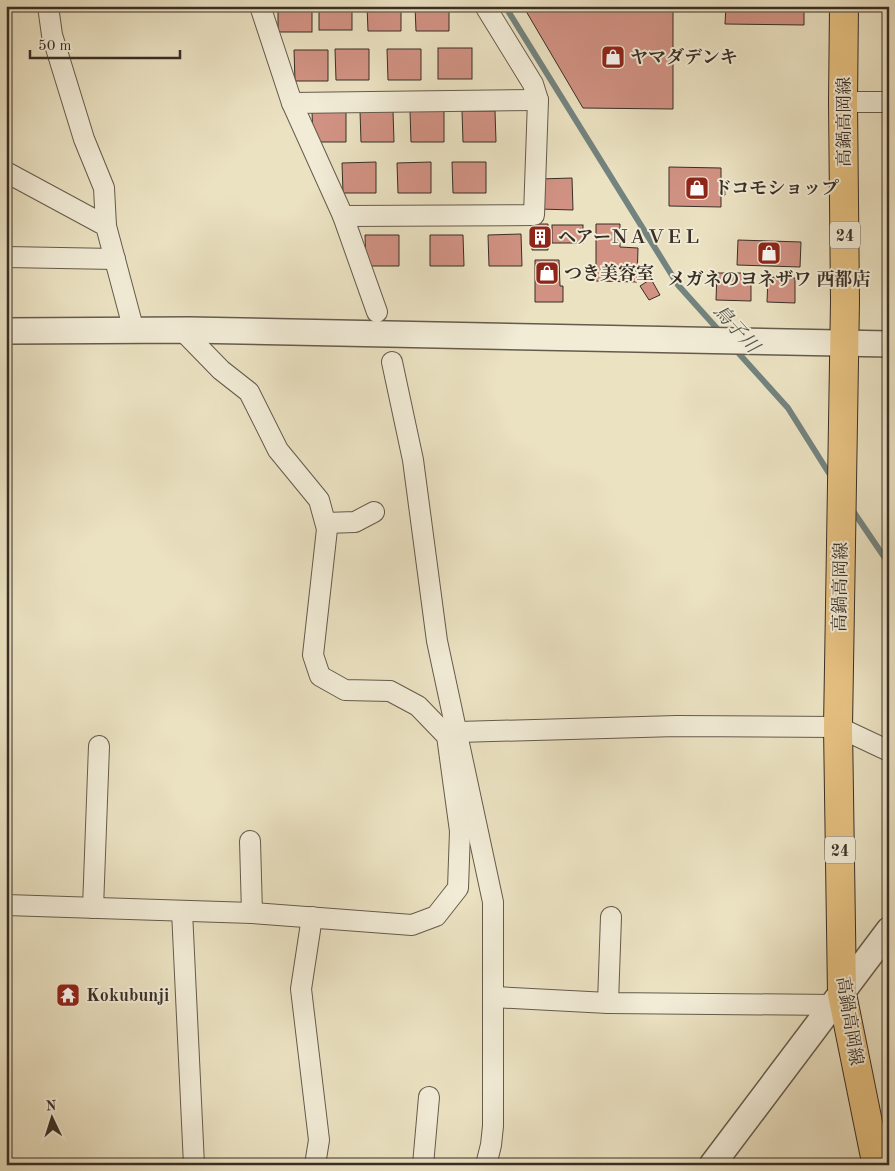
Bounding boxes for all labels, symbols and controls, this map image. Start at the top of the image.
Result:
scale bar [30,28,180,60]
text: 50 m [38,39,72,54]
shop icon: ヤマダデンキ [600,44,626,70]
place label: ヤマダデンキ [630,47,738,67]
street label: 高鍋高岡線 [834,77,854,167]
shop icon: ドコモショップ [684,175,710,201]
place label: ドコモショップ [714,179,839,198]
road number: 24 [830,222,860,248]
building icon: ヘアーＮＡＶＥＬ [527,224,553,250]
place label: ヘアーＮＡＶＥＬ [558,229,701,247]
shop icon: メガネのヨネザワ 西都店 [756,240,782,266]
shop icon: つき美容室 [534,260,560,286]
place label: つき美容室 [564,263,654,283]
place label: メガネのヨネザワ 西都店 [667,269,871,289]
water label: 鳥子川 [709,300,765,359]
street label: 高鍋高岡線 [829,542,851,632]
road number: 24 [825,836,855,864]
street label: 高鍋高岡線 [833,975,867,1067]
temple icon: Kokubunji [55,982,81,1008]
place label: Kokubunji [86,987,169,1005]
north arrow [28,1094,78,1144]
text: N [45,1099,57,1113]

